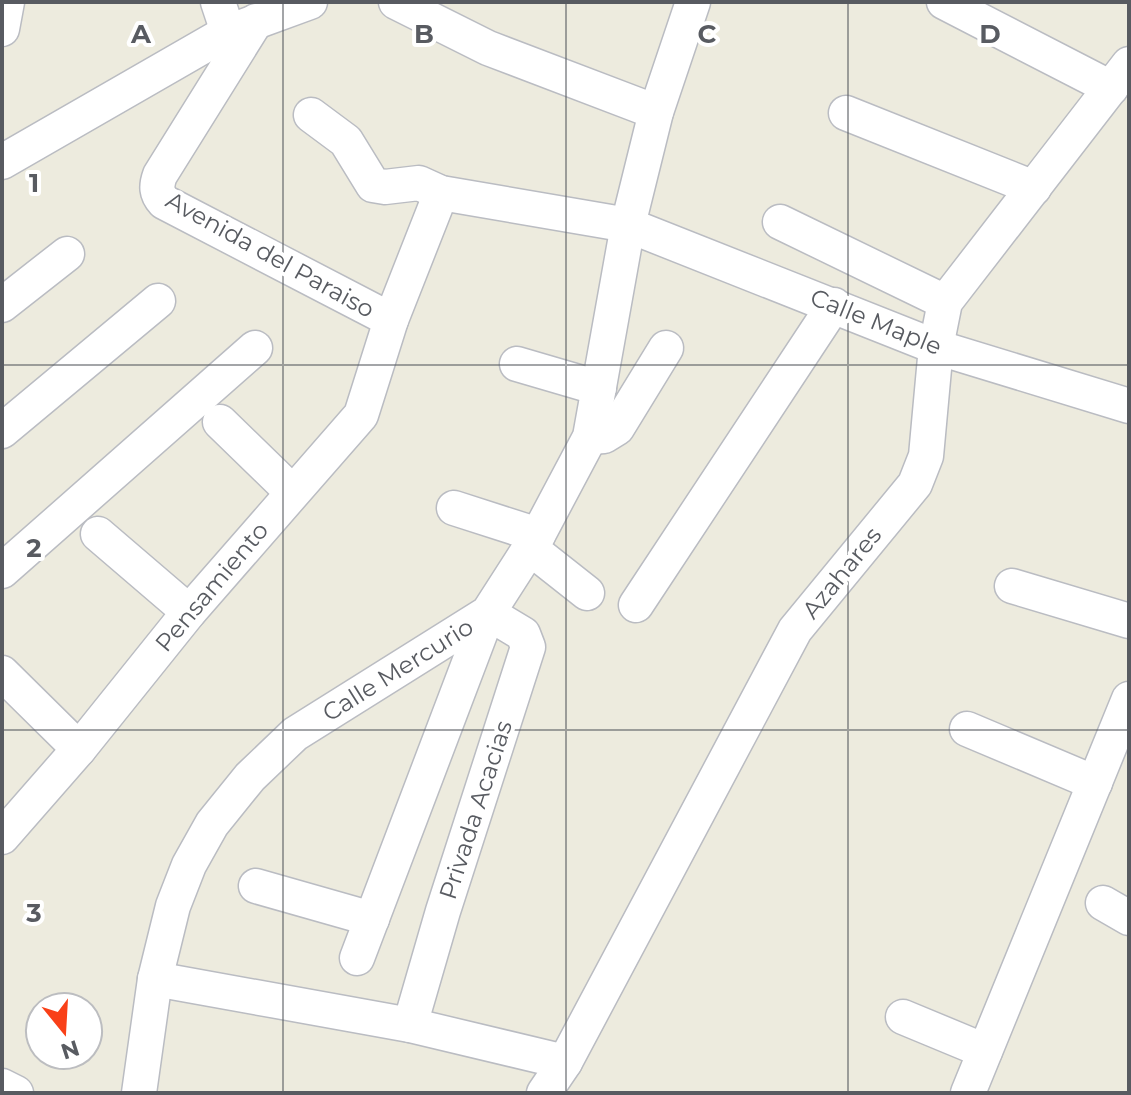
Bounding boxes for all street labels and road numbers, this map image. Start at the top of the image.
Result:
street label: Avenida del Paraiso [161,185,379,324]
street label: Calle Maple [806,282,946,361]
street label: Pensamiento [149,516,274,657]
street label: Azahares [796,521,887,624]
street label: Calle Mercurio [317,612,478,727]
street label: Privada Acacias [433,717,518,903]

